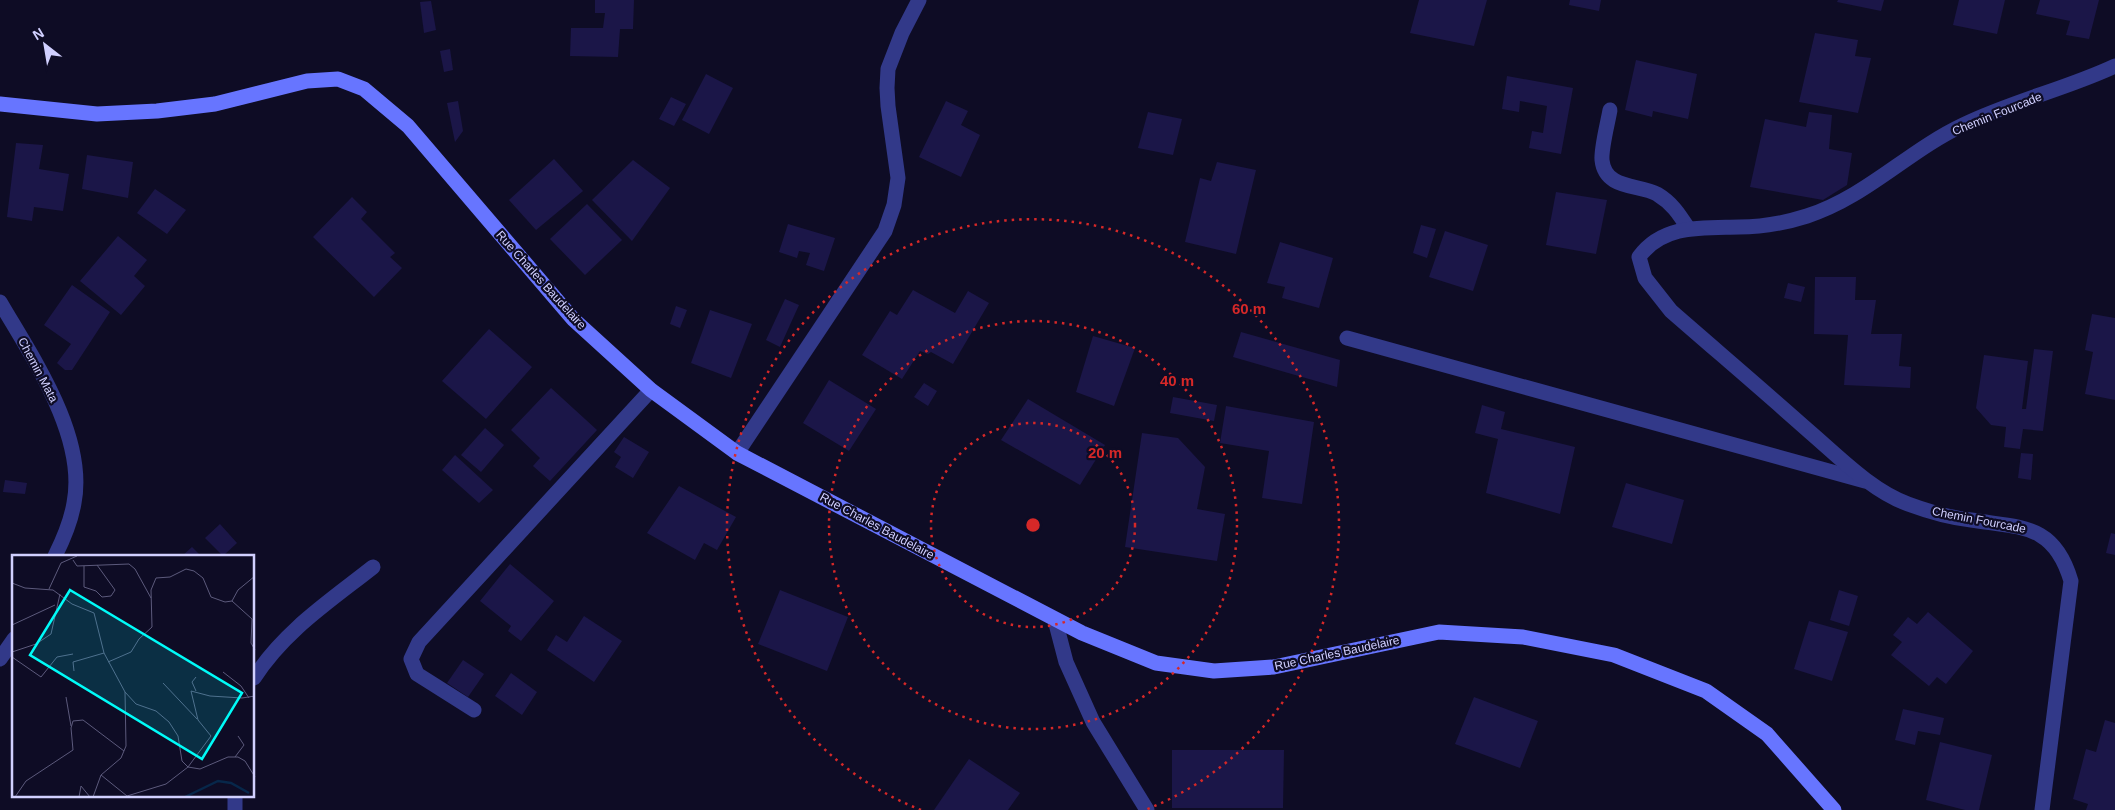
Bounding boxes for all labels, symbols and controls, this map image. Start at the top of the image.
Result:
north arrow [20,20,70,70]
text: N [30,24,47,43]
street label: Chemin Fourcade [1950,90,2044,138]
street label: Rue Charles Baudelaire [493,228,589,332]
text: 60 m [1232,300,1266,317]
street label: Chemin Mata [15,335,61,405]
text: 40 m [1160,372,1194,389]
text: 20 m [1088,444,1122,461]
street label: Rue Charles Baudelaire [817,490,937,562]
street label: Chemin Fourcade [1931,504,2027,536]
centre of rings [1024,516,1042,534]
inset map [12,555,255,798]
street label: Rue Charles Baudelaire [1273,633,1401,673]

